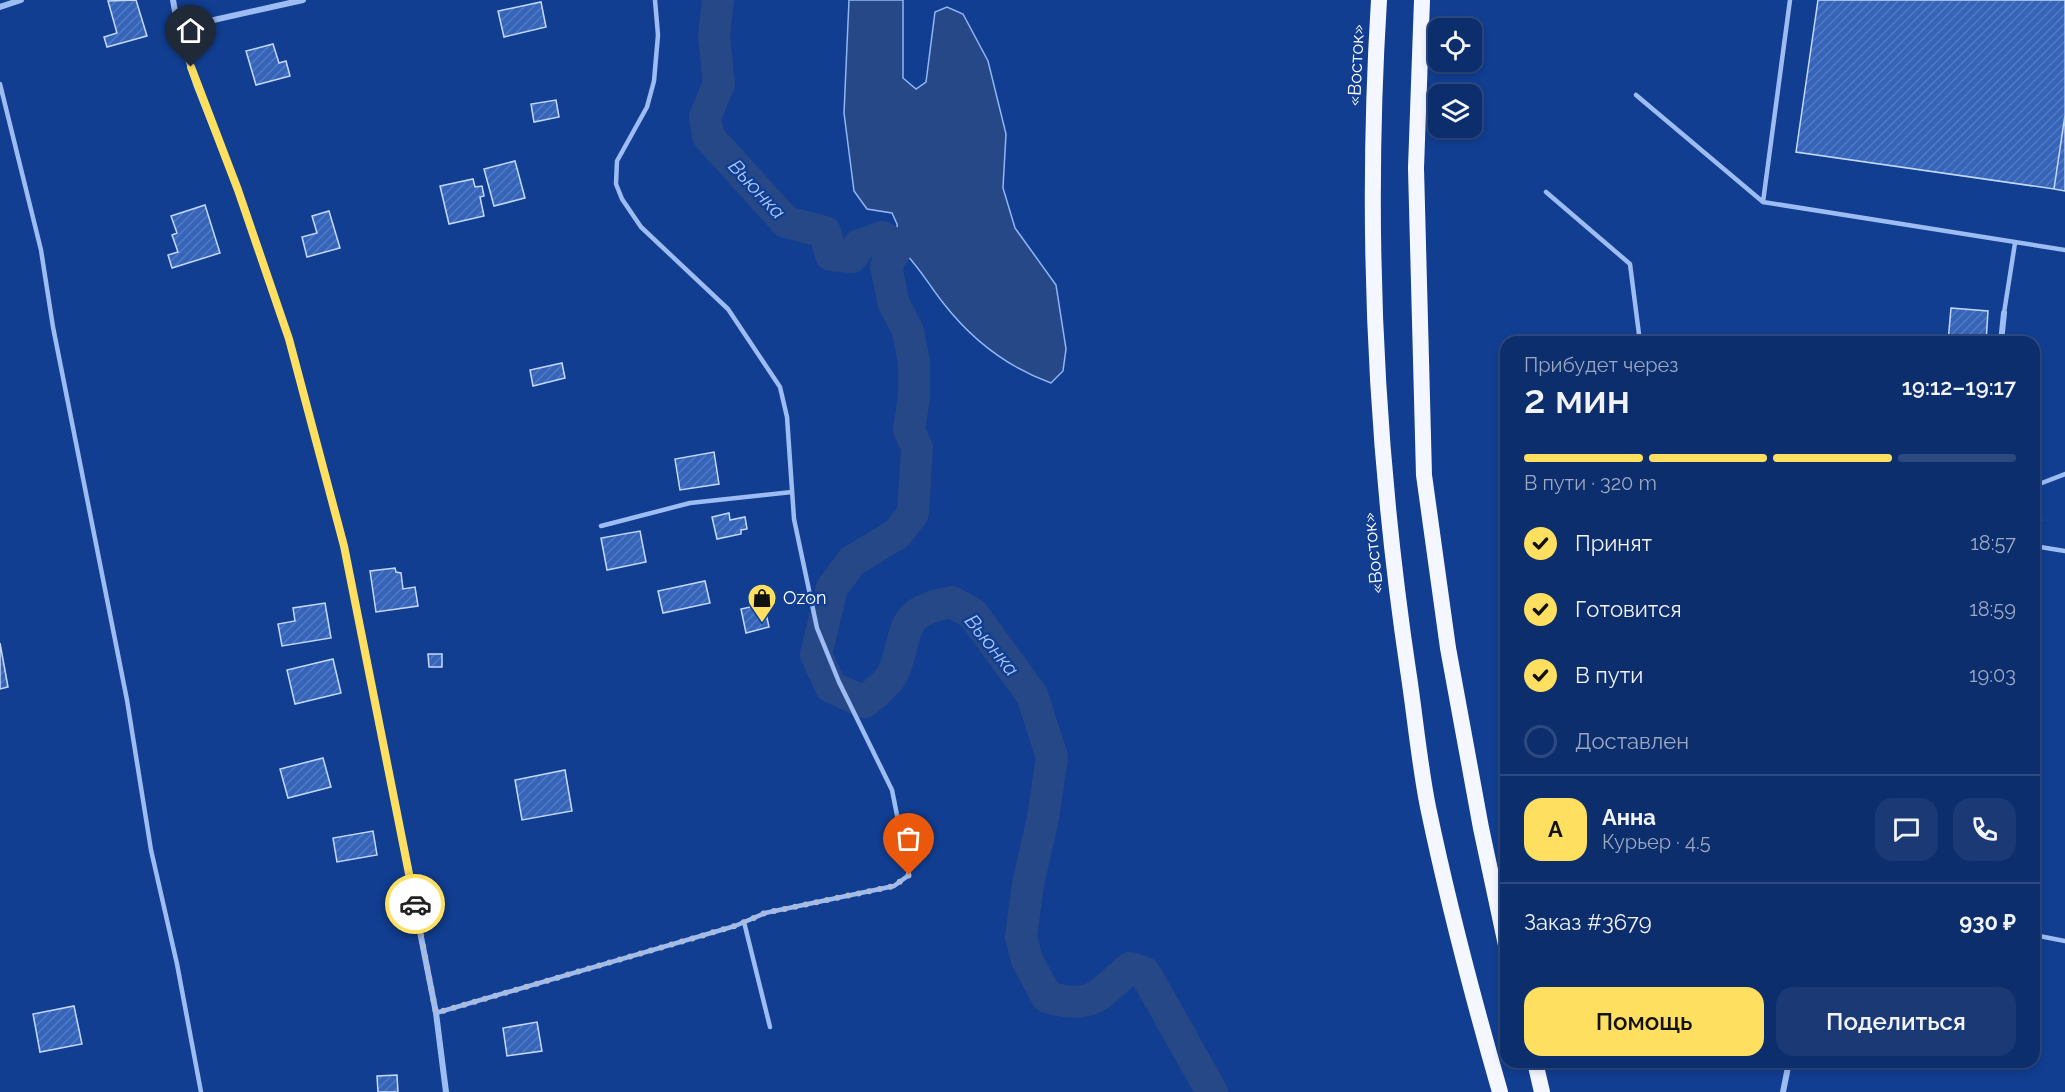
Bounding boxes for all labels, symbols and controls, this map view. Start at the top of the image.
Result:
pin [165,5,216,67]
icon: home [174,14,207,47]
map controls [1428,18,1482,138]
button: locate [1428,18,1482,72]
street label: «Восток» [1343,24,1368,106]
button: layers [1428,84,1482,138]
water label: Вьюнка [723,154,791,224]
text: Прибудет через [1524,353,1678,377]
text: 19:12–19:17 [1902,374,2016,400]
text: 2 мин [1524,376,1630,422]
text: В пути · 320 m [1524,471,1657,495]
street label: «Восток» [1358,511,1387,595]
icon: check [1524,527,1557,560]
text: Принят [1575,530,1652,556]
text: 18:57 [1970,531,2016,555]
shop icon: Ozon [746,582,778,624]
place label: Ozon [783,587,826,608]
icon: check [1524,593,1557,626]
text: Готовится [1575,596,1682,622]
text: 18:59 [1969,597,2016,621]
water label: Вьюнка [960,609,1024,681]
icon: check [1524,659,1557,692]
text: В пути [1575,662,1643,688]
text: 19:03 [1969,663,2016,687]
text: Доставлен [1575,728,1689,754]
button: chat [1875,798,1938,861]
button: phone [1953,798,2016,861]
text: Анна [1602,804,1656,830]
pin [883,813,934,875]
text: А [1548,816,1563,842]
icon: bag [892,822,925,855]
text: Курьер · 4.5 [1602,830,1711,854]
courier [385,874,445,934]
icon: car [399,888,432,921]
text: Заказ #3679 [1524,909,1652,935]
text: 930 ₽ [1959,909,2016,935]
button: Помощь [1524,987,1764,1056]
button: Поделиться [1776,987,2016,1056]

